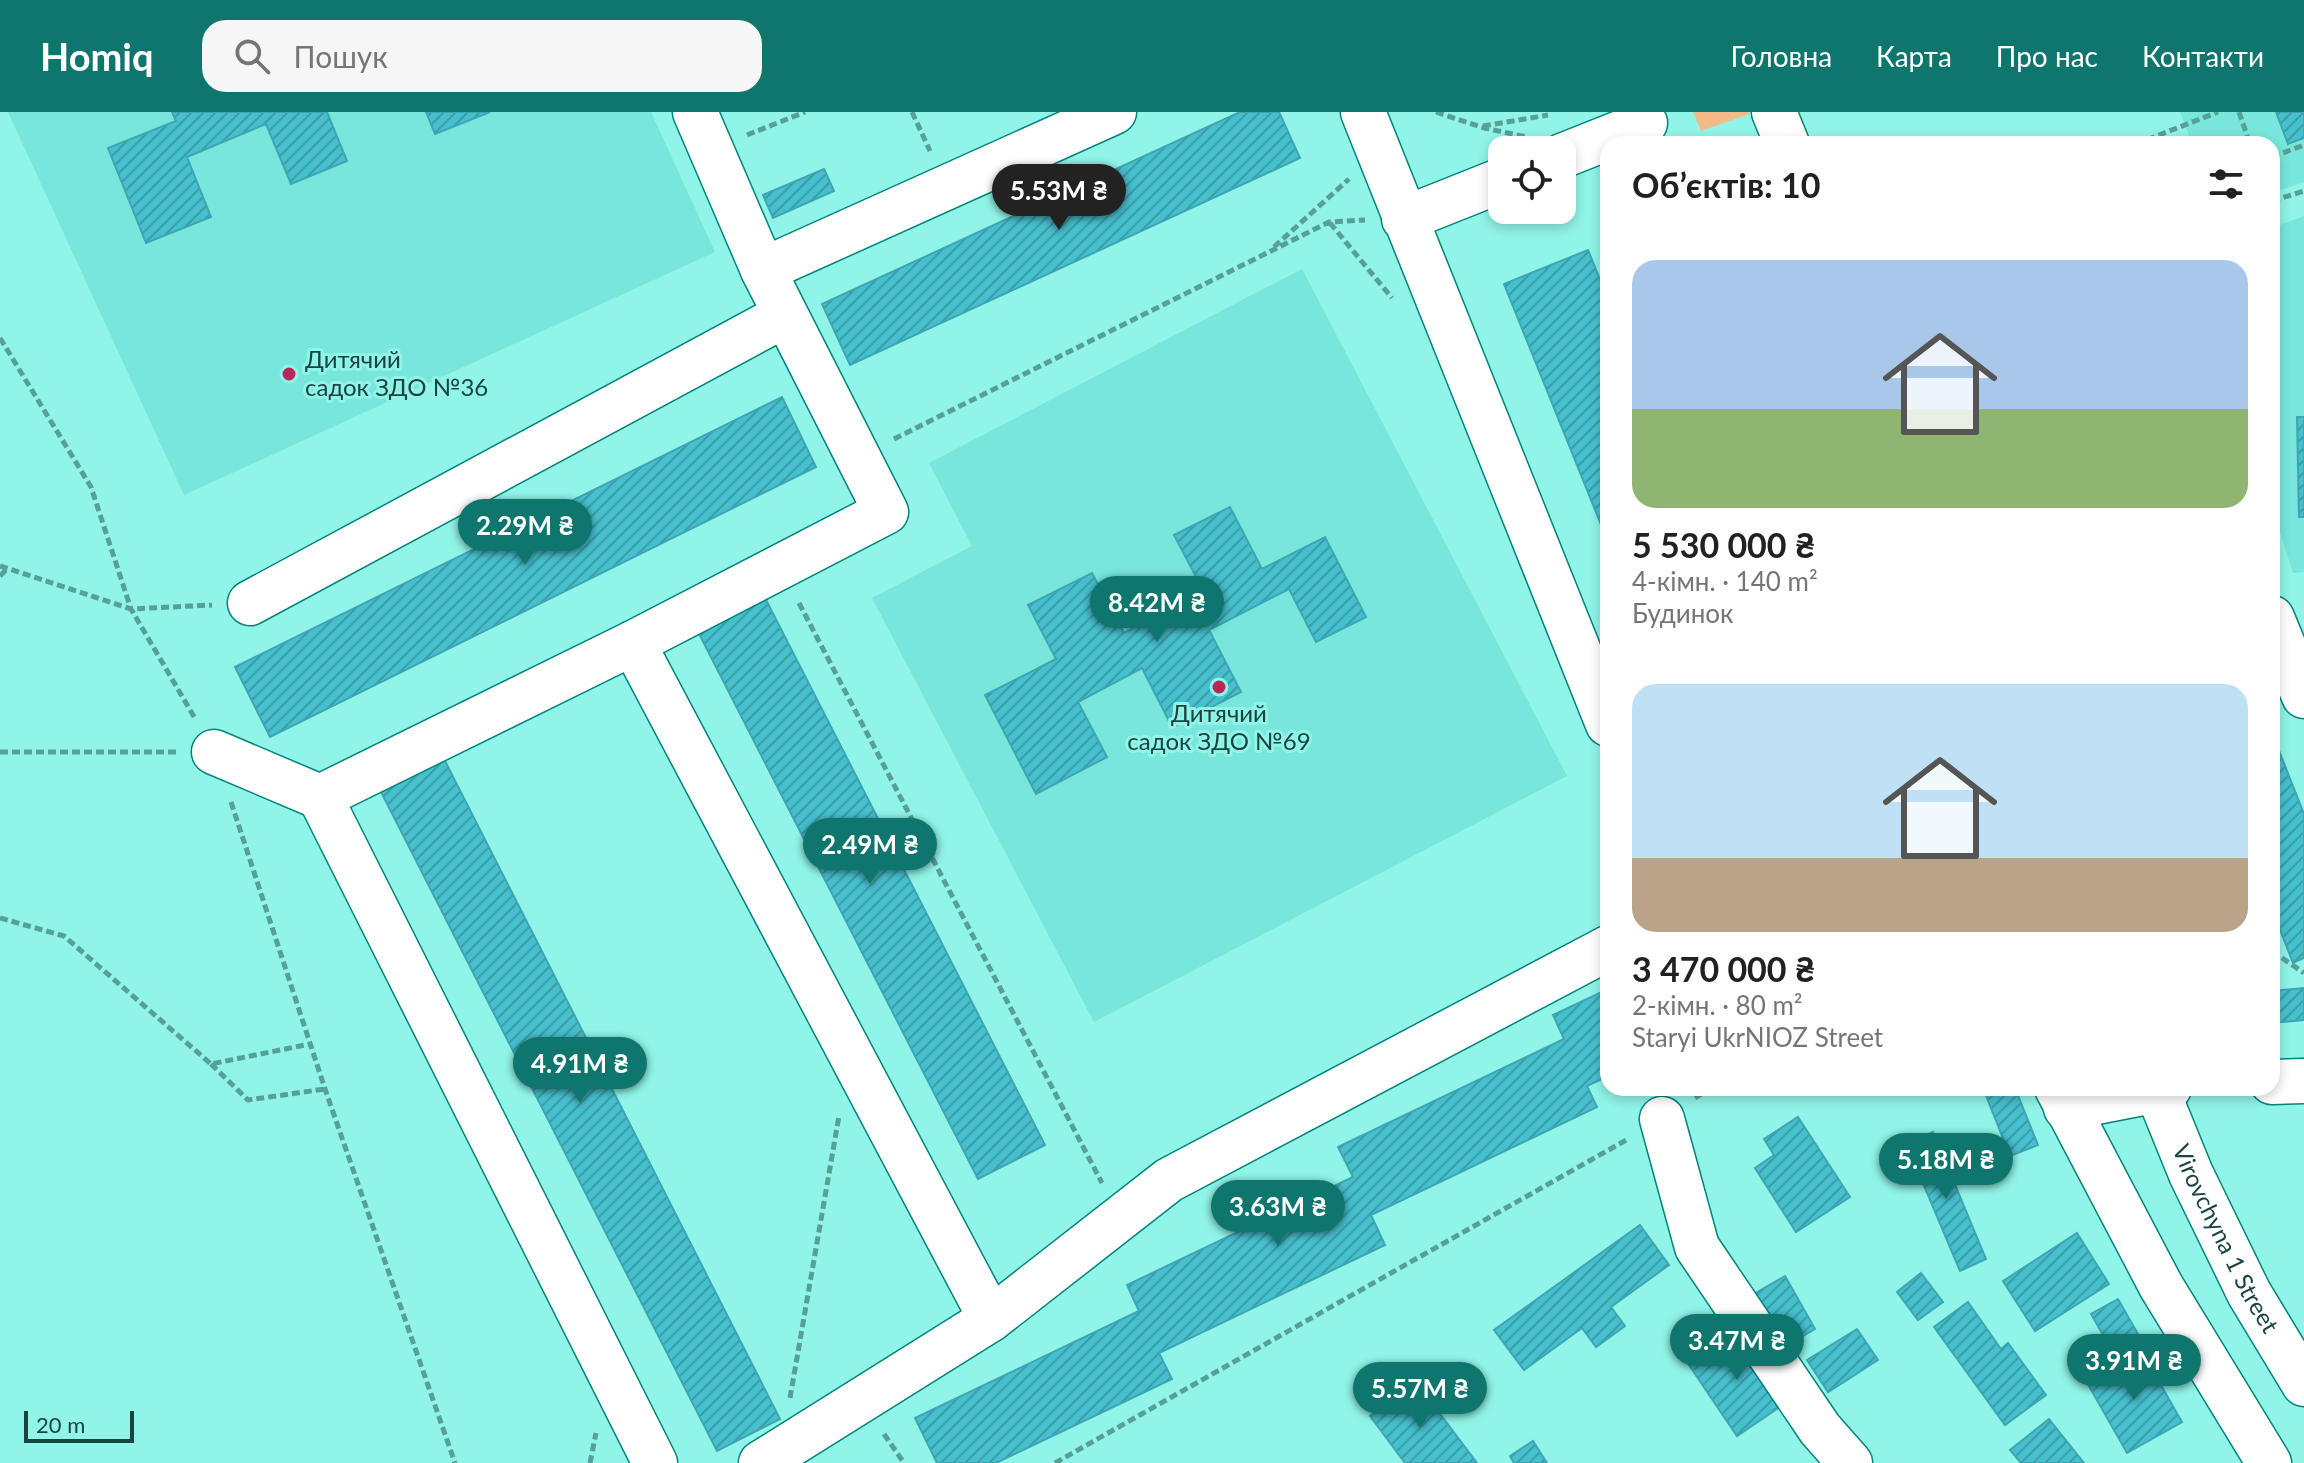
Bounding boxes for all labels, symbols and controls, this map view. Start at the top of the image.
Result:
search box [202,20,762,92]
text: Homiq [40,33,154,79]
icon: search [230,34,274,78]
text: Пошук [294,38,388,74]
text: Головна [1731,39,1832,73]
text: Карта [1876,39,1952,73]
text: Про нас [1996,39,2098,73]
text: Контакти [2142,39,2264,73]
map controls [1488,136,1576,224]
button: locate [1488,136,1576,224]
icon: filters [2204,162,2248,206]
pin: 5.53M ₴ [985,164,1133,232]
text: Об’єктів: 10 [1632,164,1821,205]
text: 5.53M ₴ [1010,174,1108,206]
icon: home [1868,312,2012,456]
place label: Дитячий садок ЗДО №36 [305,344,488,401]
marker: Дитячий садок ЗДО №36 [280,365,298,383]
pin: 2.29M ₴ [451,499,599,567]
text: 2.29M ₴ [476,509,574,541]
text: 5 530 000 ₴ [1632,524,1815,565]
text: 4-кімн. · 140 m² [1632,565,1818,597]
pin: 8.42M ₴ [1083,576,1231,644]
text: 8.42M ₴ [1108,586,1206,618]
text: Будинок [1632,597,1734,629]
marker: Дитячий садок ЗДО №69 [1210,678,1228,696]
place label: Дитячий садок ЗДО №69 [1127,698,1311,755]
icon: home [1868,736,2012,880]
pin: 2.49M ₴ [796,818,944,886]
text: 2.49M ₴ [821,828,919,860]
text: 3 470 000 ₴ [1632,948,1815,989]
text: 2-кімн. · 80 m² [1632,989,1803,1021]
text: Staryi UkrNIOZ Street [1632,1021,1883,1053]
pin: 4.91M ₴ [506,1037,654,1105]
text: 4.91M ₴ [531,1047,629,1079]
pin: 5.18M ₴ [1872,1133,2020,1201]
street label: Virovchyna 1 Street [2167,1140,2286,1338]
text: 5.18M ₴ [1897,1143,1995,1175]
pin: 3.63M ₴ [1204,1180,1352,1248]
text: 3.63M ₴ [1229,1190,1327,1222]
pin: 3.47M ₴ [1663,1314,1811,1382]
text: 3.47M ₴ [1688,1324,1786,1356]
pin: 3.91M ₴ [2060,1334,2208,1402]
text: 3.91M ₴ [2085,1344,2183,1376]
pin: 5.57M ₴ [1346,1362,1494,1430]
text: 5.57M ₴ [1371,1372,1469,1404]
scale bar [24,1407,134,1443]
text: 20 m [36,1411,85,1438]

